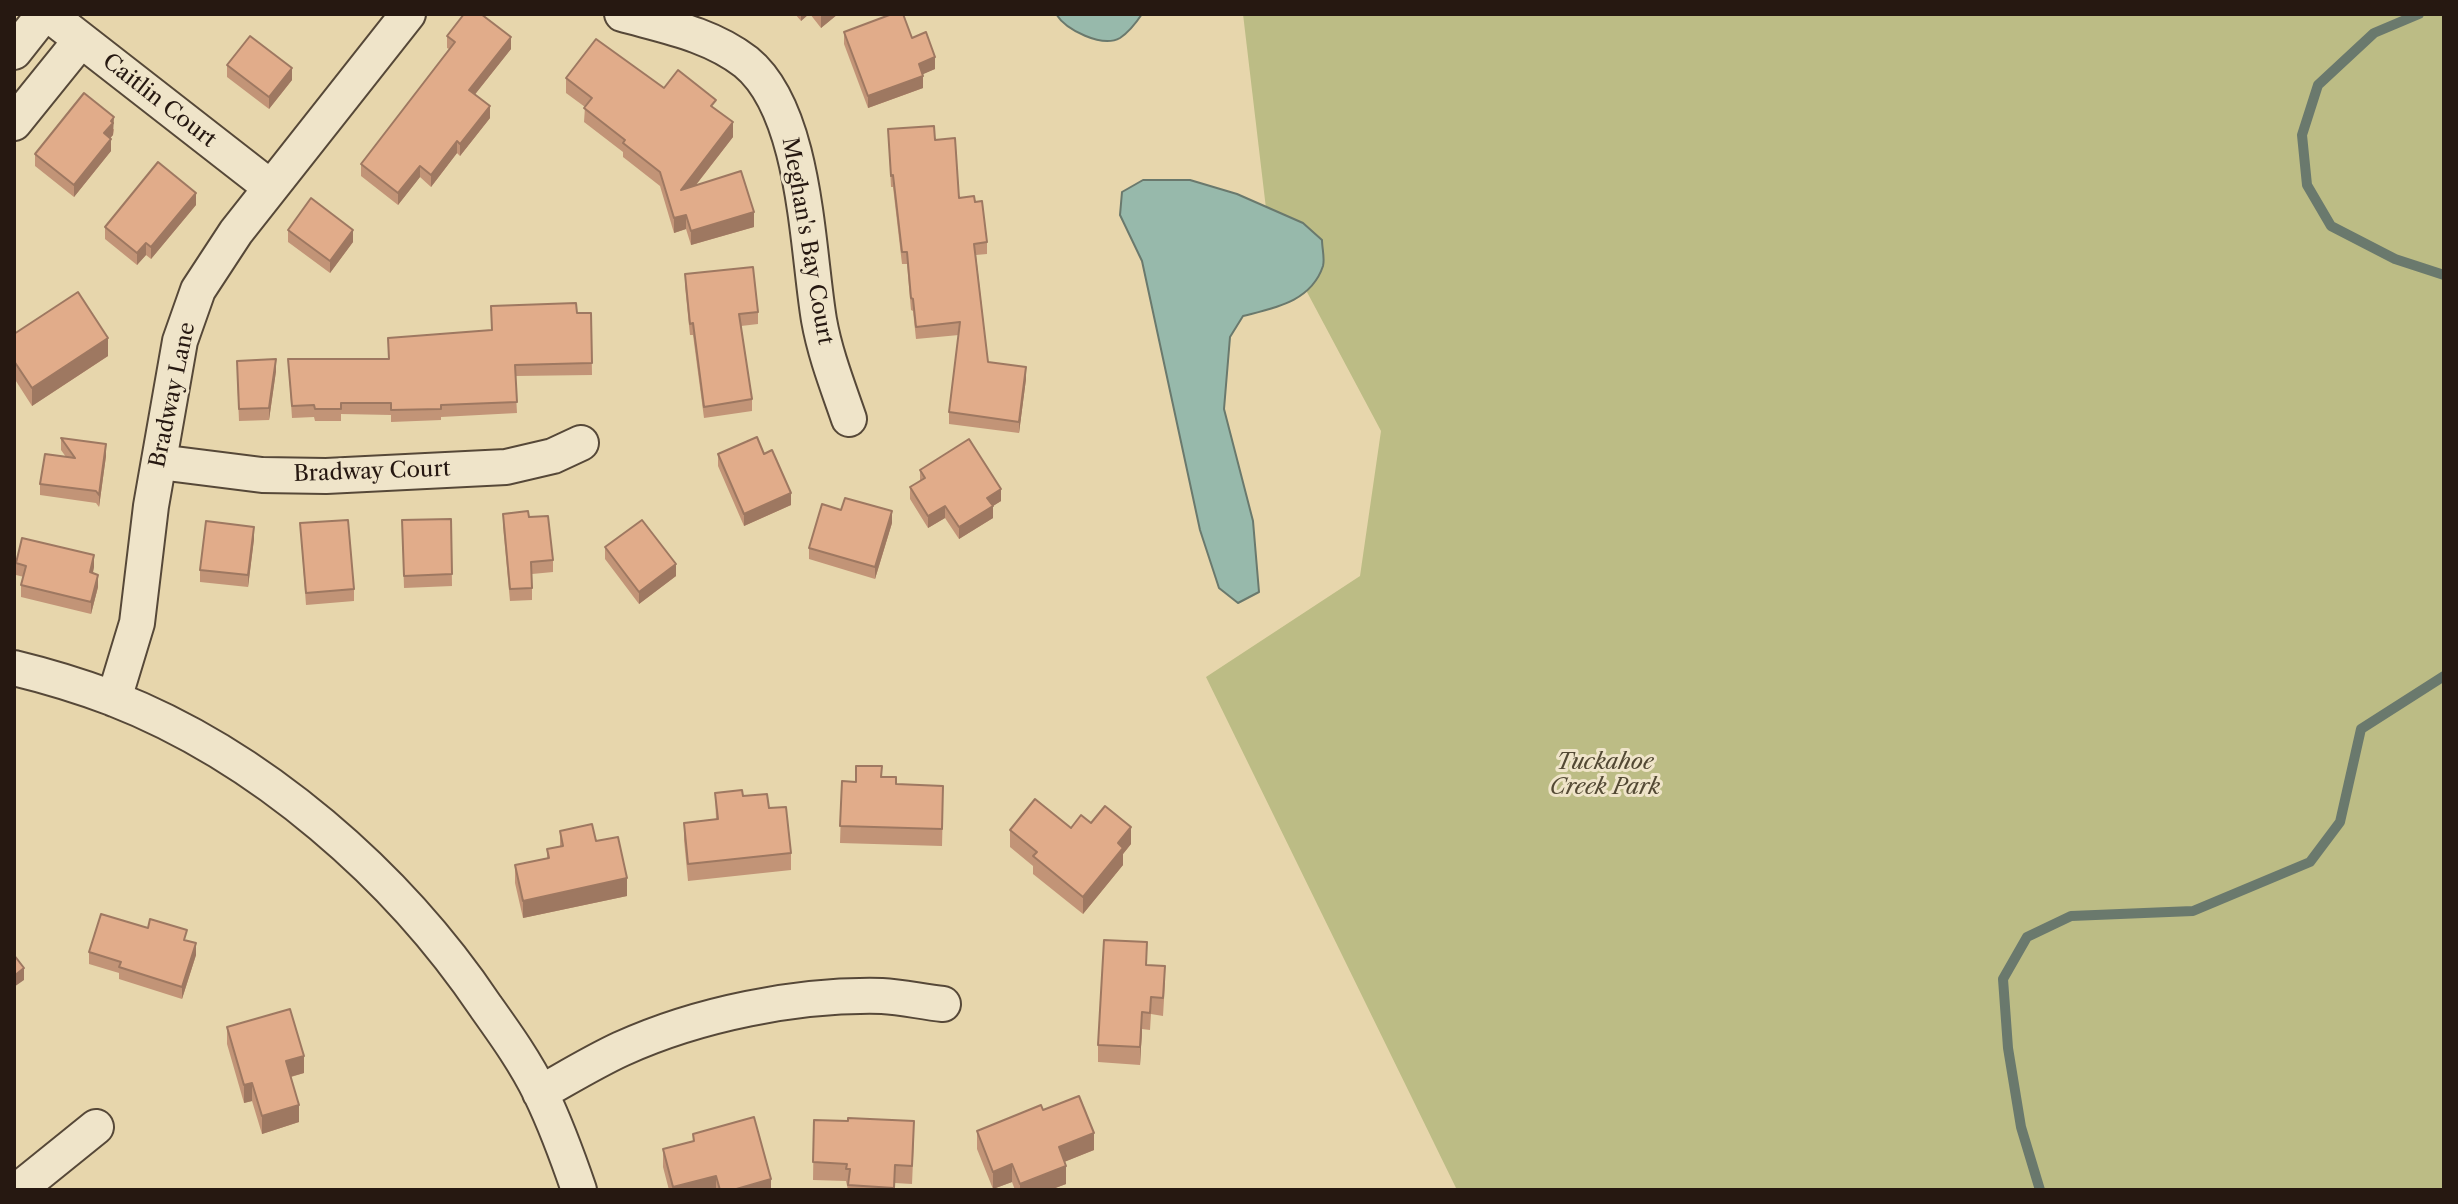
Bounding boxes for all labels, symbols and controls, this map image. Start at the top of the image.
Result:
street label: Caitlin Court [97,48,221,154]
street label: Meghan's Bay Court [776,135,838,347]
street label: Bradway Lane [145,320,201,470]
street label: Bradway Court [293,456,451,488]
park label: Tuckahoe Creek Park [1550,750,1660,802]

